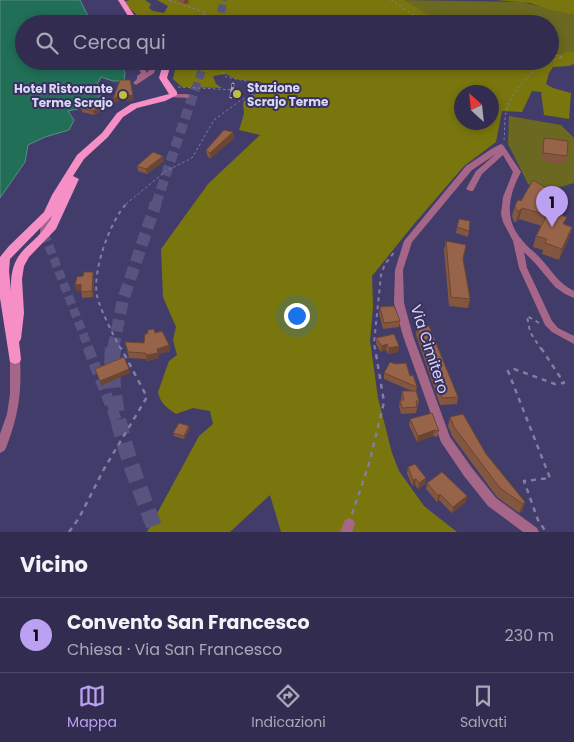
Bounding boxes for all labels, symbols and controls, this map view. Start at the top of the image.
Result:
search box [15,15,559,70]
icon: search [33,29,61,57]
text: Cerca qui [73,29,166,56]
place label: Stazione Scrajo Terme [247,79,329,110]
place label: Hotel Ristorante Terme Scrajo [14,80,114,111]
north arrow [454,85,499,130]
marker: Stazione Scrajo Terme [231,88,243,100]
marker: Hotel Ristorante Terme Scrajo [117,89,129,101]
pin: 1 [536,186,568,227]
street label: Via Cimitero [406,302,454,396]
your location [284,303,310,329]
text: Vicino [20,550,88,579]
text: Convento San Francesco [67,609,310,636]
text: 1 [33,624,39,647]
text: 230 m [505,624,554,647]
text: Chiesa · Via San Francesco [67,638,282,661]
tab: Mappa [67,682,117,733]
tab: Indicazioni [251,682,326,733]
tab: Salvati [460,682,507,733]

